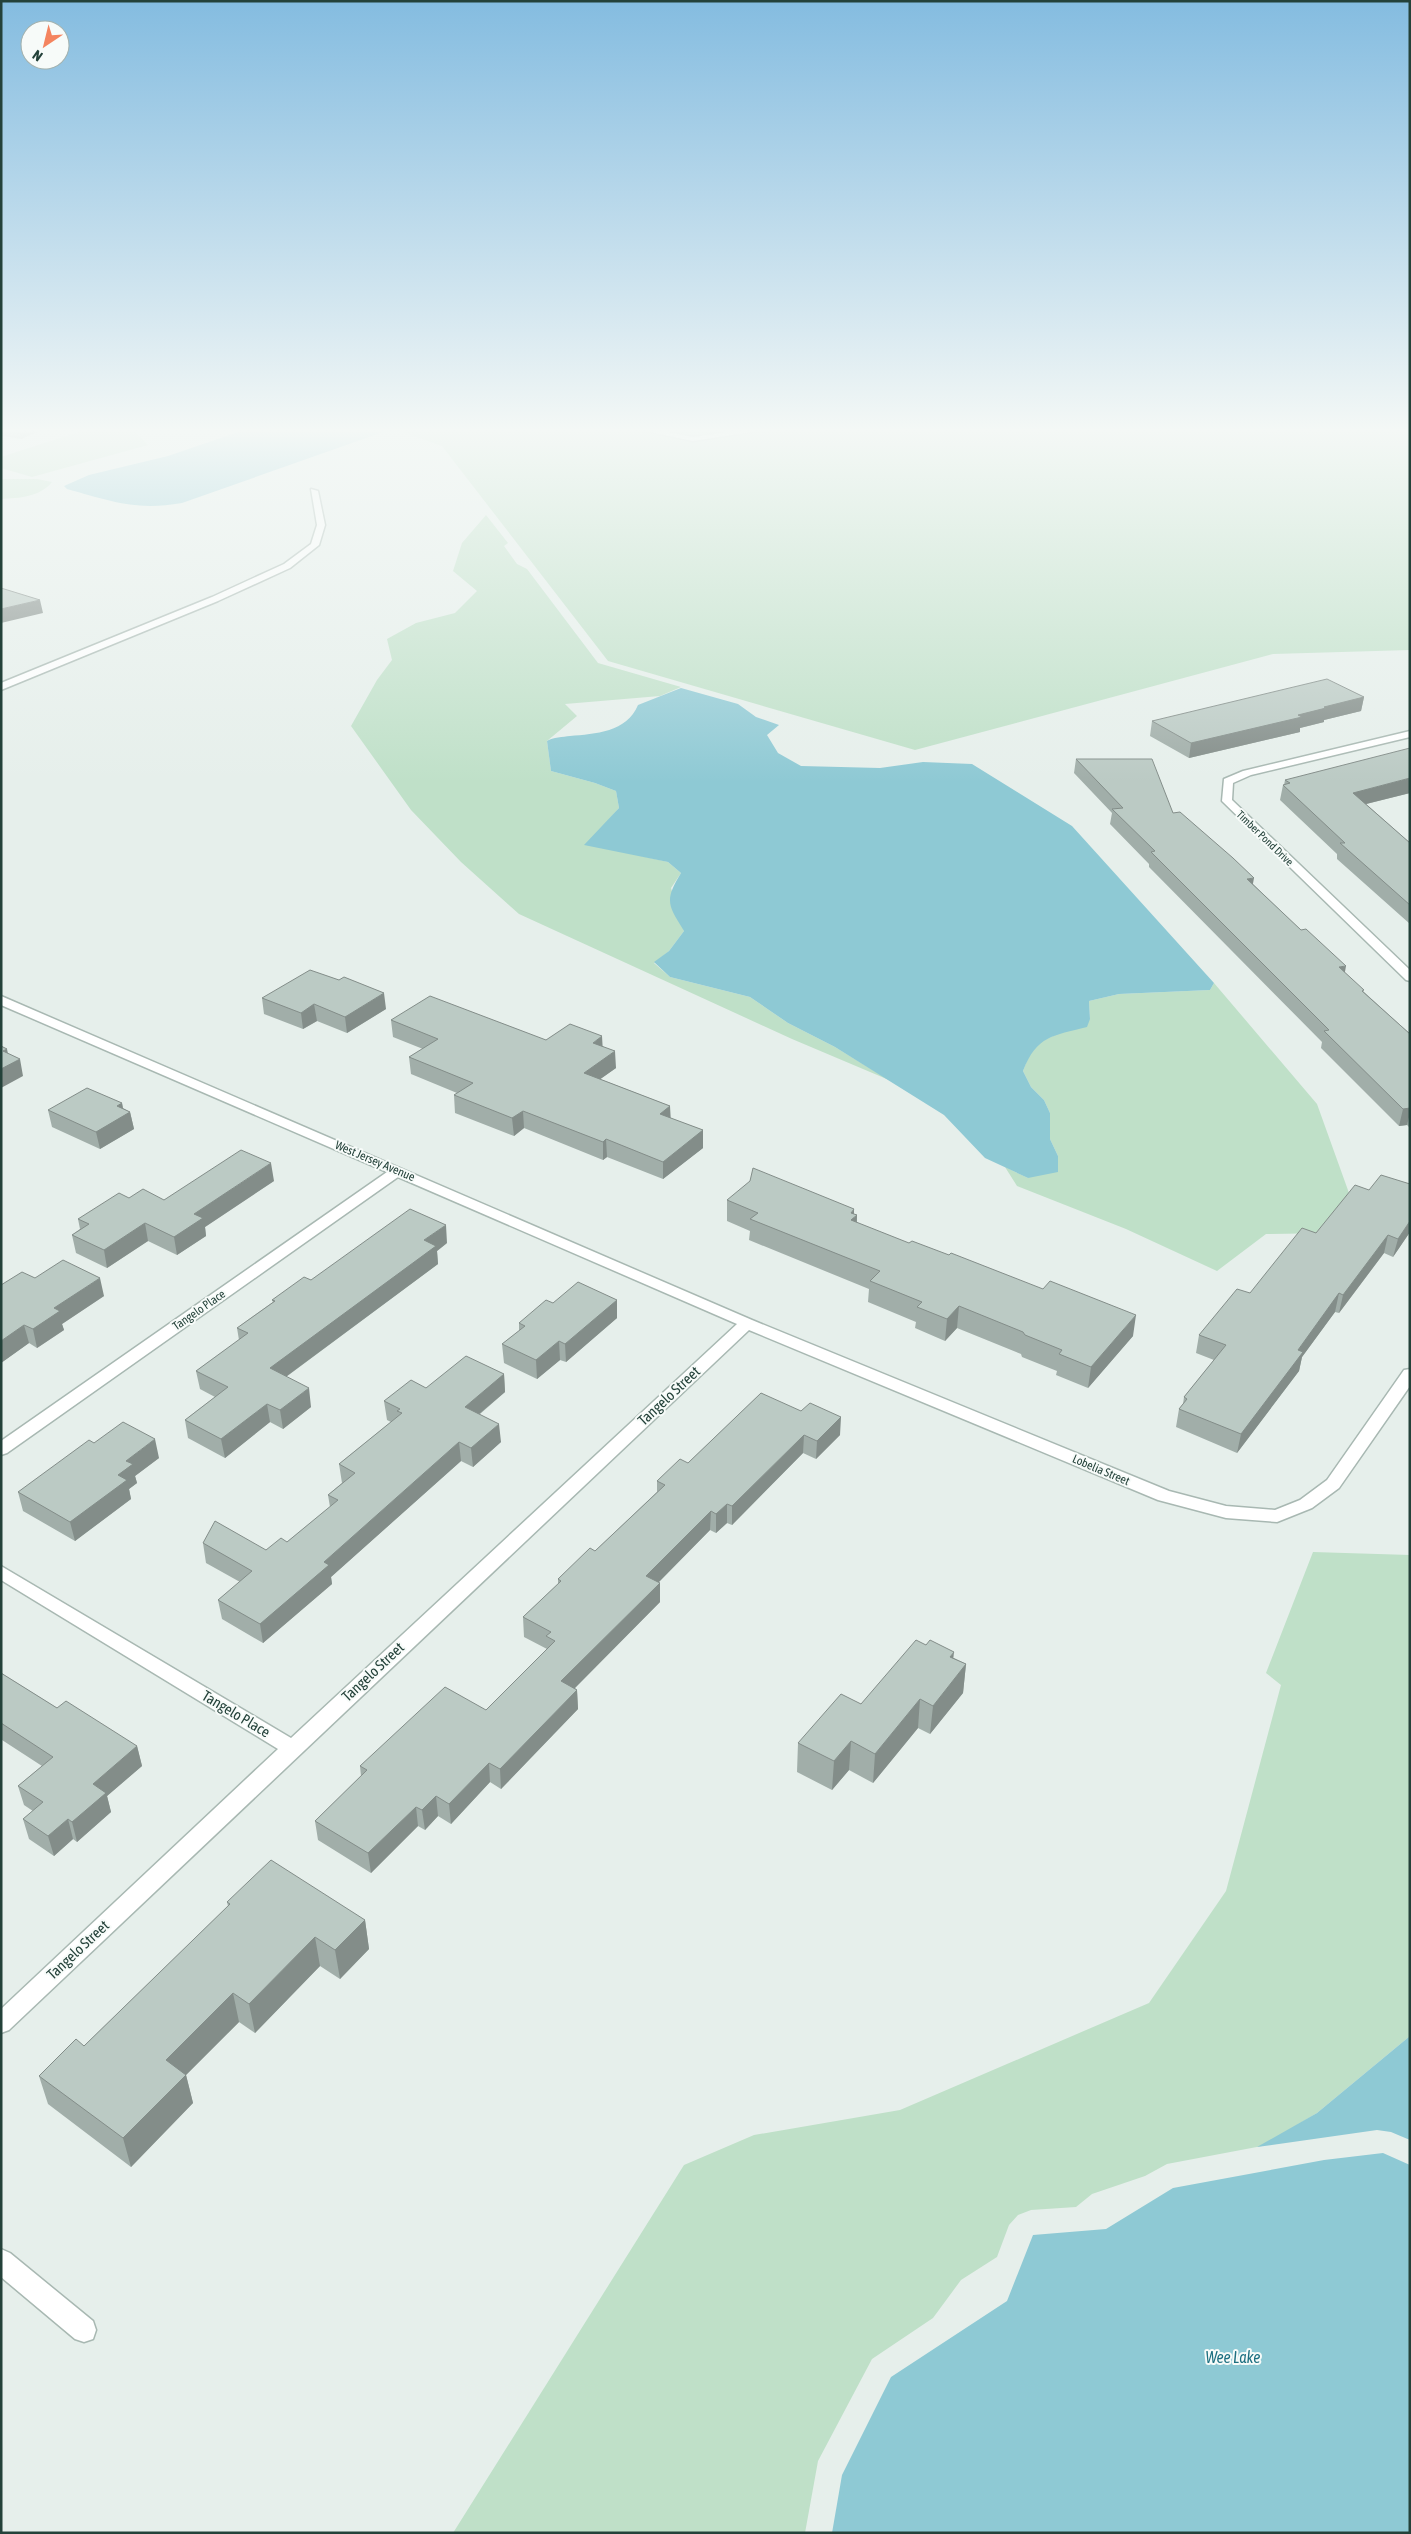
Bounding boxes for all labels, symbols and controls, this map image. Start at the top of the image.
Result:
north arrow [20,20,70,70]
text: N [30,47,46,65]
street label: Timber Pond Drive [1234,808,1296,868]
street label: West Jersey Avenue [333,1138,417,1184]
street label: Tangelo Place [170,1287,228,1333]
street label: Tangelo Street [634,1363,703,1429]
street label: Lobelia Street [1070,1452,1132,1489]
street label: Tangelo Street [338,1639,407,1705]
street label: Tangelo Place [199,1687,274,1741]
street label: Tangelo Street [43,1917,112,1983]
water label: Wee Lake [1205,2348,1261,2366]

